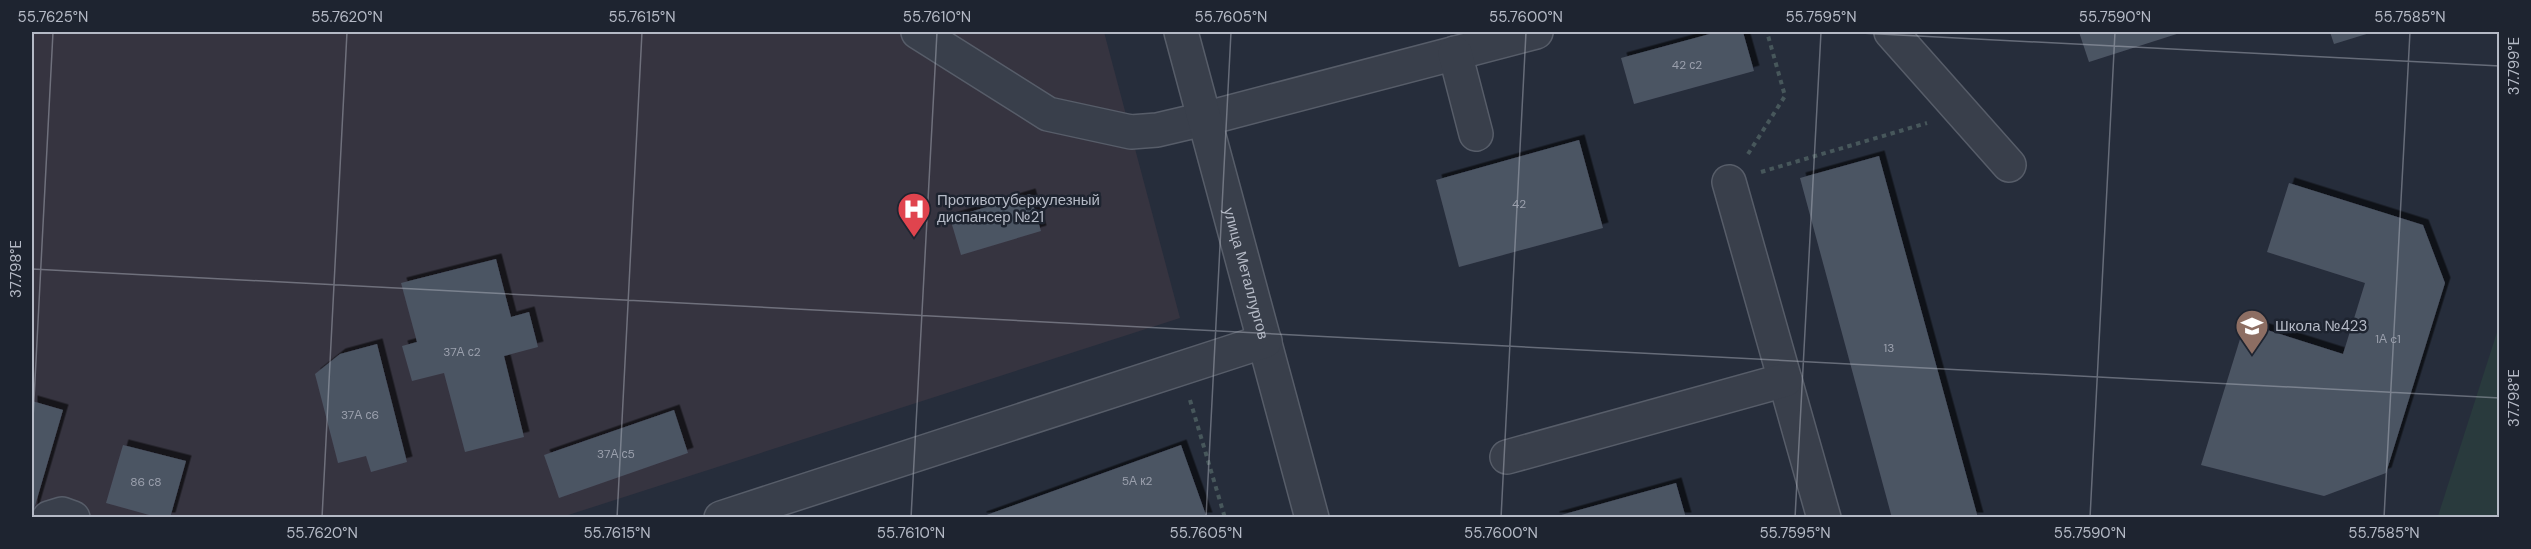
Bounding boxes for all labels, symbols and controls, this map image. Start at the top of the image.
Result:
text: 55.7625°N [18,7,88,27]
text: 55.7620°N [311,7,383,27]
text: 55.7615°N [608,7,676,27]
text: 55.7610°N [903,7,971,27]
text: 55.7605°N [1195,7,1267,27]
text: 55.7600°N [1489,7,1563,27]
text: 55.7595°N [1785,7,1857,27]
text: 55.7590°N [2079,7,2151,27]
text: 55.7585°N [2374,7,2446,27]
text: 37.799°E [2504,37,2524,95]
house number: 42 с2 [1672,57,1702,73]
place label: Противотуберкулезный диспансер №21 [937,190,1100,227]
hospital icon: Противотуберкулезный диспансер №21 [896,191,932,238]
house number: 42 [1512,196,1526,212]
street label: улица Металлургов [1219,205,1273,341]
text: 37.798°E [6,240,26,298]
school or university icon: Школа №423 [2234,308,2270,355]
place label: Школа №423 [2275,316,2367,336]
house number: 1А c1 [2375,331,2401,347]
house number: 13 [1884,340,1894,356]
house number: 37А с2 [443,344,481,360]
text: 37.798°E [2504,369,2524,427]
house number: 37А с6 [341,407,379,423]
house number: 37А с5 [597,446,635,462]
house number: 5А к2 [1122,473,1152,489]
house number: 86 с8 [130,474,162,490]
text: 55.7620°N [286,523,358,543]
text: 55.7615°N [583,523,651,543]
text: 55.7610°N [877,523,945,543]
text: 55.7605°N [1170,523,1242,543]
text: 55.7600°N [1464,523,1538,543]
text: 55.7595°N [1759,523,1831,543]
text: 55.7590°N [2054,523,2126,543]
text: 55.7585°N [2348,523,2420,543]

